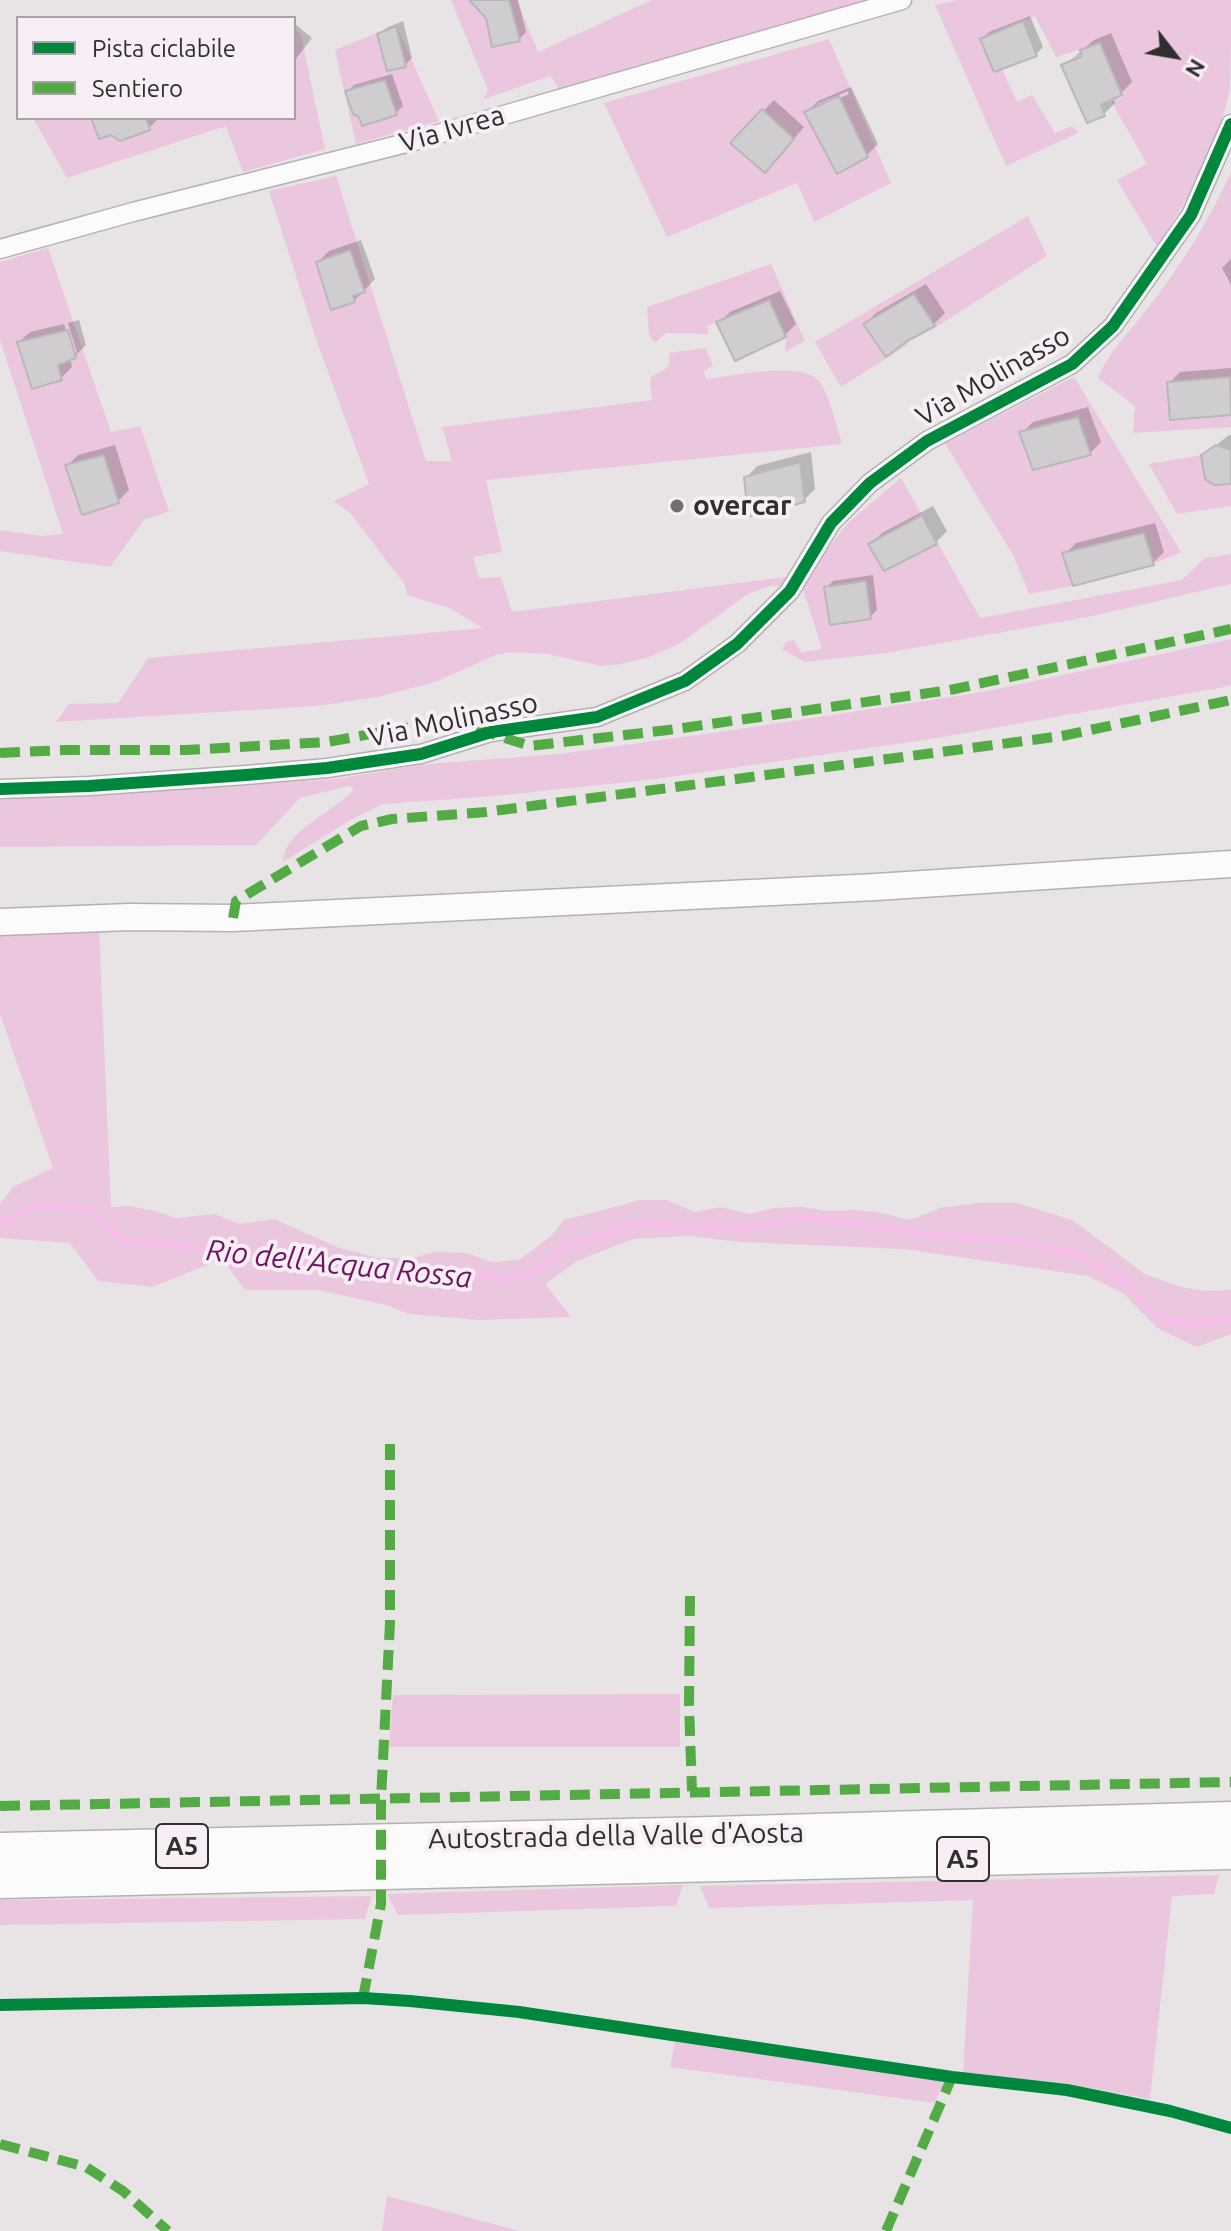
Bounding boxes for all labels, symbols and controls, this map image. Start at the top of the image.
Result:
legend [16,16,296,120]
north arrow [1135,16,1215,96]
text: Pista ciclabile [92,35,236,62]
text: N [1181,55,1211,82]
text: Sentiero [92,75,183,102]
street label: Via Ivrea [396,98,508,160]
street label: Via Molinasso [910,318,1076,434]
place label: overcar [693,489,792,523]
marker: overcar [668,497,686,515]
street label: Via Molinasso [365,686,541,754]
water label: Rio dell'Acqua Rossa [204,1232,474,1296]
street label: Autostrada della Valle d'Aosta [428,1816,804,1856]
road number: A5 [156,1824,208,1868]
road number: A5 [937,1837,989,1881]

